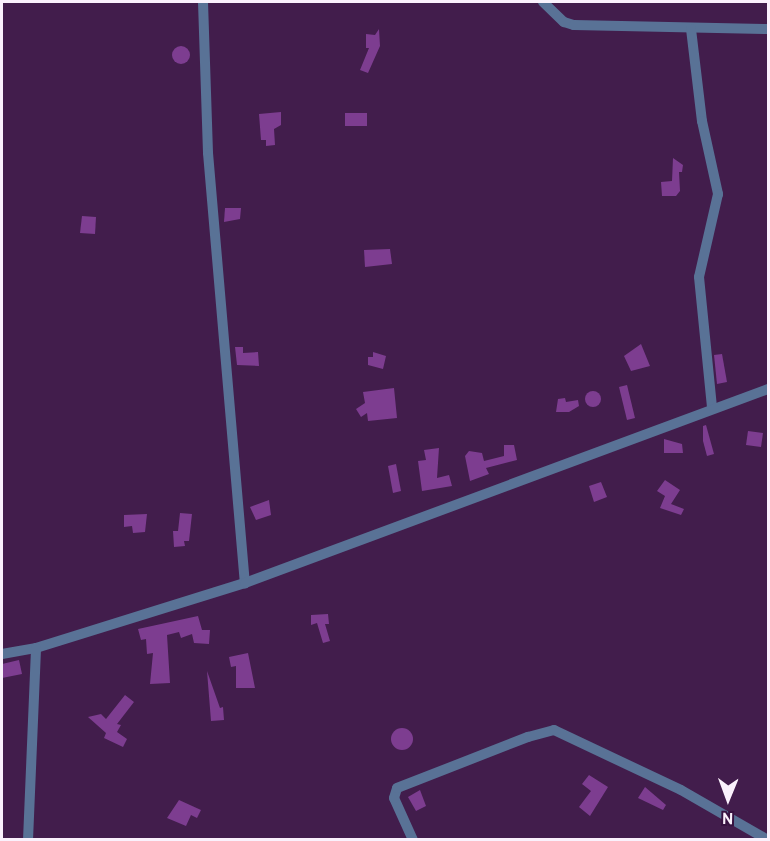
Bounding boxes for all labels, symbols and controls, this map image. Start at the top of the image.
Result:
north arrow [698,769,758,829]
text: N [722,807,734,827]

